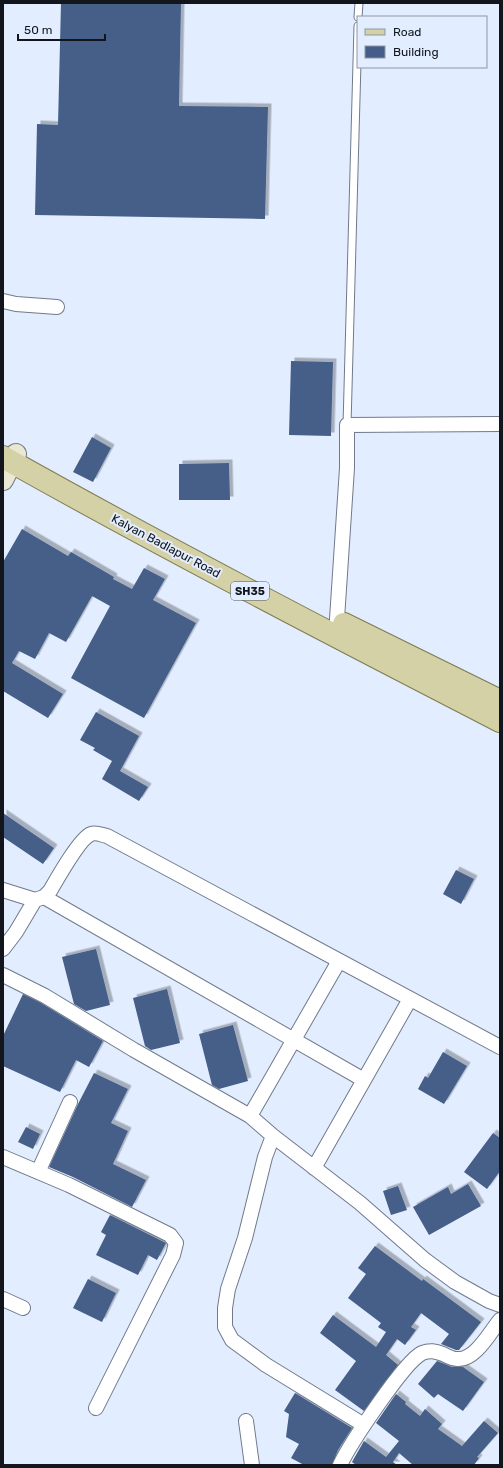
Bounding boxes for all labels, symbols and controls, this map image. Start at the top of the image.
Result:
scale bar [18,16,105,42]
legend [357,16,487,68]
text: 50 m [24,23,52,37]
text: Road [393,25,421,39]
text: Building [393,45,439,59]
street label: Kalyan Badlapur Road [109,511,223,581]
road number: SH35 [231,582,269,600]

